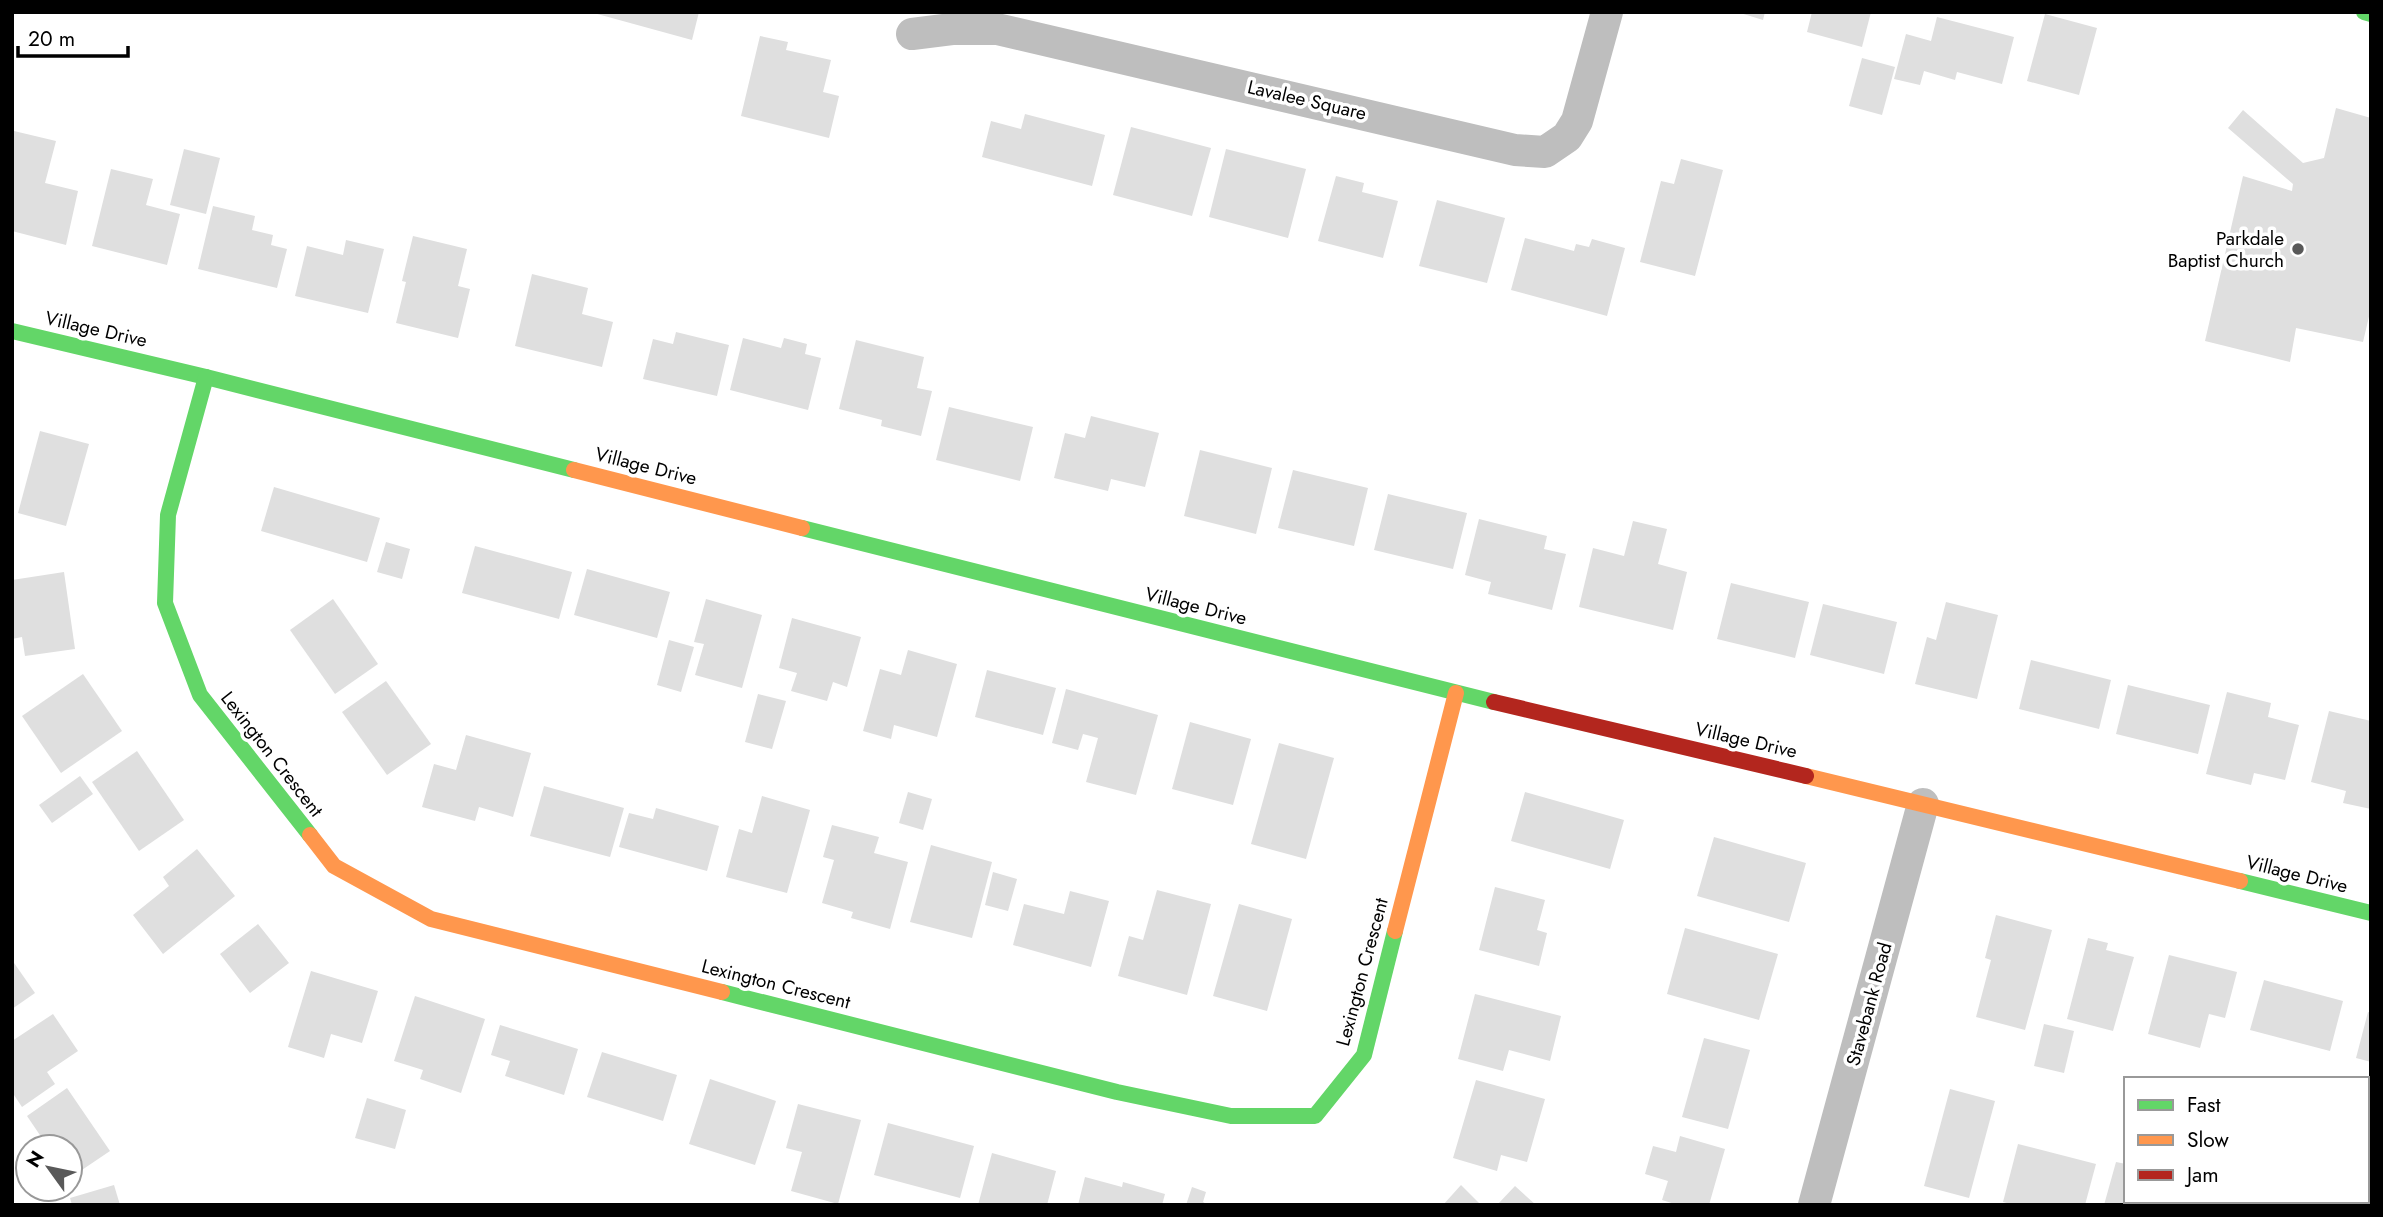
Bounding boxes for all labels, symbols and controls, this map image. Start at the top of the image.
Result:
scale bar [18,14,128,58]
text: 20 m [28,24,75,54]
street label: Lavalee Square [1245,73,1369,127]
place label: Parkdale Baptist Church [2168,225,2284,274]
marker: Parkdale Baptist Church [2290,241,2306,257]
street label: Village Drive [42,304,150,354]
street label: Village Drive [592,440,700,492]
street label: Village Drive [1142,580,1250,632]
street label: Lexington Crescent [214,686,330,823]
street label: Village Drive [1692,715,1800,765]
street label: Village Drive [2243,848,2351,900]
street label: Lexington Crescent [1329,894,1395,1049]
street label: Stavebank Road [1840,939,1898,1069]
street label: Lexington Crescent [699,952,854,1016]
legend [2124,1077,2369,1203]
text: Fast [2187,1090,2220,1120]
text: Slow [2187,1125,2229,1155]
north arrow [14,1133,84,1203]
text: N [20,1145,51,1173]
text: Jam [2184,1160,2219,1190]

